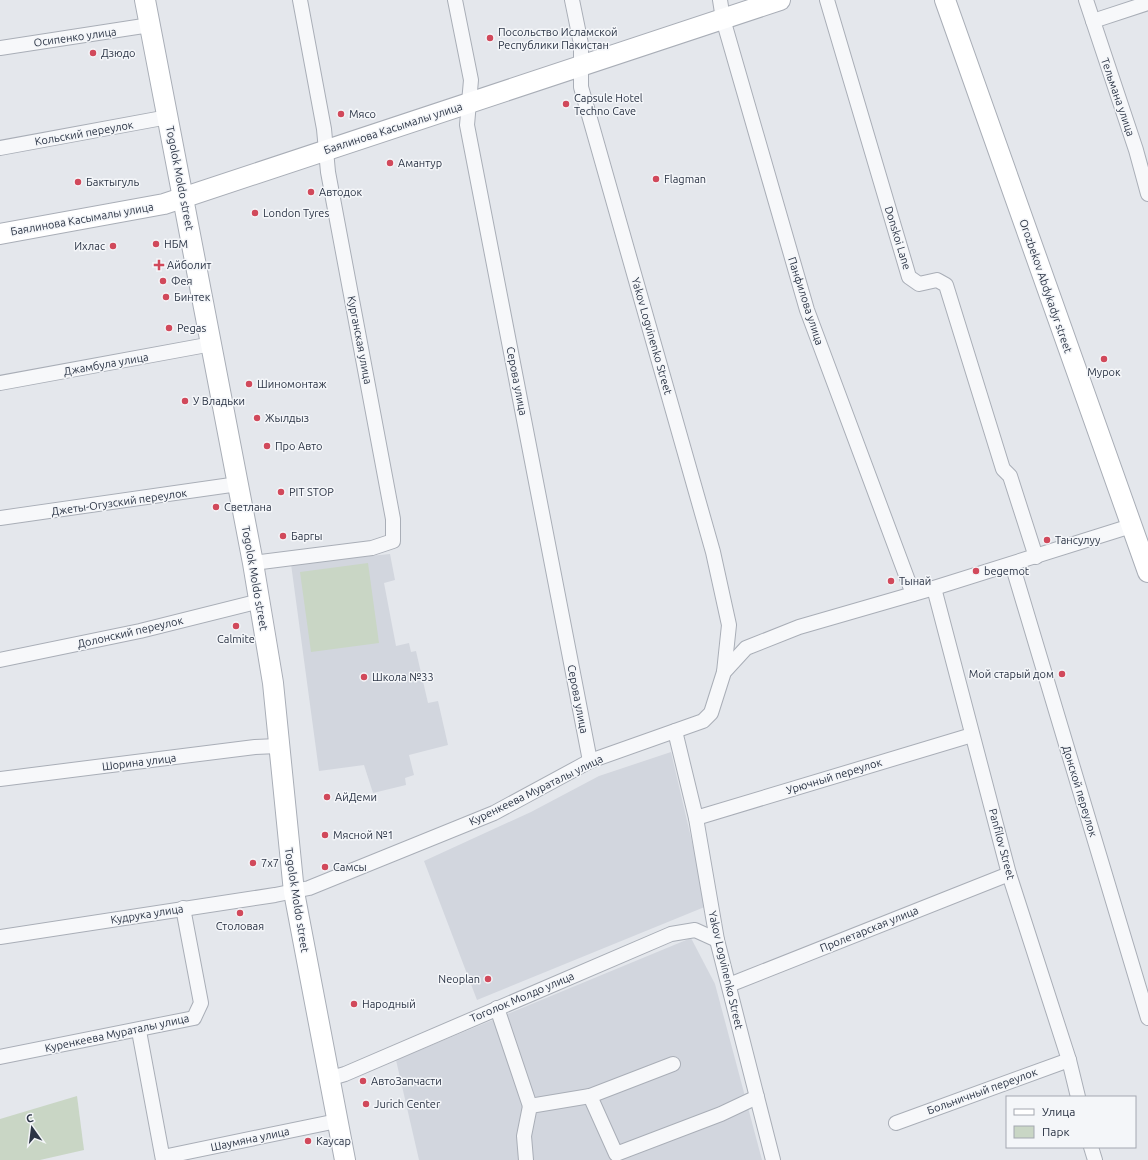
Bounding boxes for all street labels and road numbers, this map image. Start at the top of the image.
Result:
street label: Осипенко улица [33,25,117,49]
street label: Тельмана улица [1099,56,1137,138]
street label: Баялинова Касымалы улица [322,100,464,156]
street label: Кольский переулок [34,118,135,148]
street label: Togolok Moldo street [164,125,196,232]
street label: Баялинова Касымалы улица [10,201,154,237]
street label: Donskoi Lane [883,205,913,271]
street label: Orozbekov Abdykadyr street [1017,217,1075,355]
street label: Панфилова улица [786,256,826,346]
street label: Yakov Logvinenko Street [630,276,675,397]
street label: Курганская улица [346,295,374,385]
street label: Серова улица [504,345,530,417]
street label: Джамбула улица [63,351,149,377]
street label: Джеты-Огузский переулок [50,486,188,517]
street label: Togolok Moldo street [240,525,270,632]
street label: Долонский переулок [76,614,184,650]
street label: Серова улица [565,663,591,735]
street label: Донской переулок [1060,744,1100,839]
street label: Шорина улица [101,751,177,773]
street label: Куренкеева Мураталы улица [467,752,605,828]
street label: Урючный переулок [785,756,884,796]
street label: Panfilov Street [987,807,1017,882]
street label: Togolok Moldo street [283,847,311,954]
street label: Кудрука улица [110,902,184,926]
street label: Пролетарская улица [818,904,920,954]
street label: Yakov Logvinenko Street [707,910,746,1031]
street label: Тоголок Молдо улица [468,970,576,1024]
street label: Куренкеева Мураталы улица [44,1012,190,1054]
street label: Больничный переулок [925,1065,1039,1117]
street label: Шаумяна улица [209,1125,291,1153]

